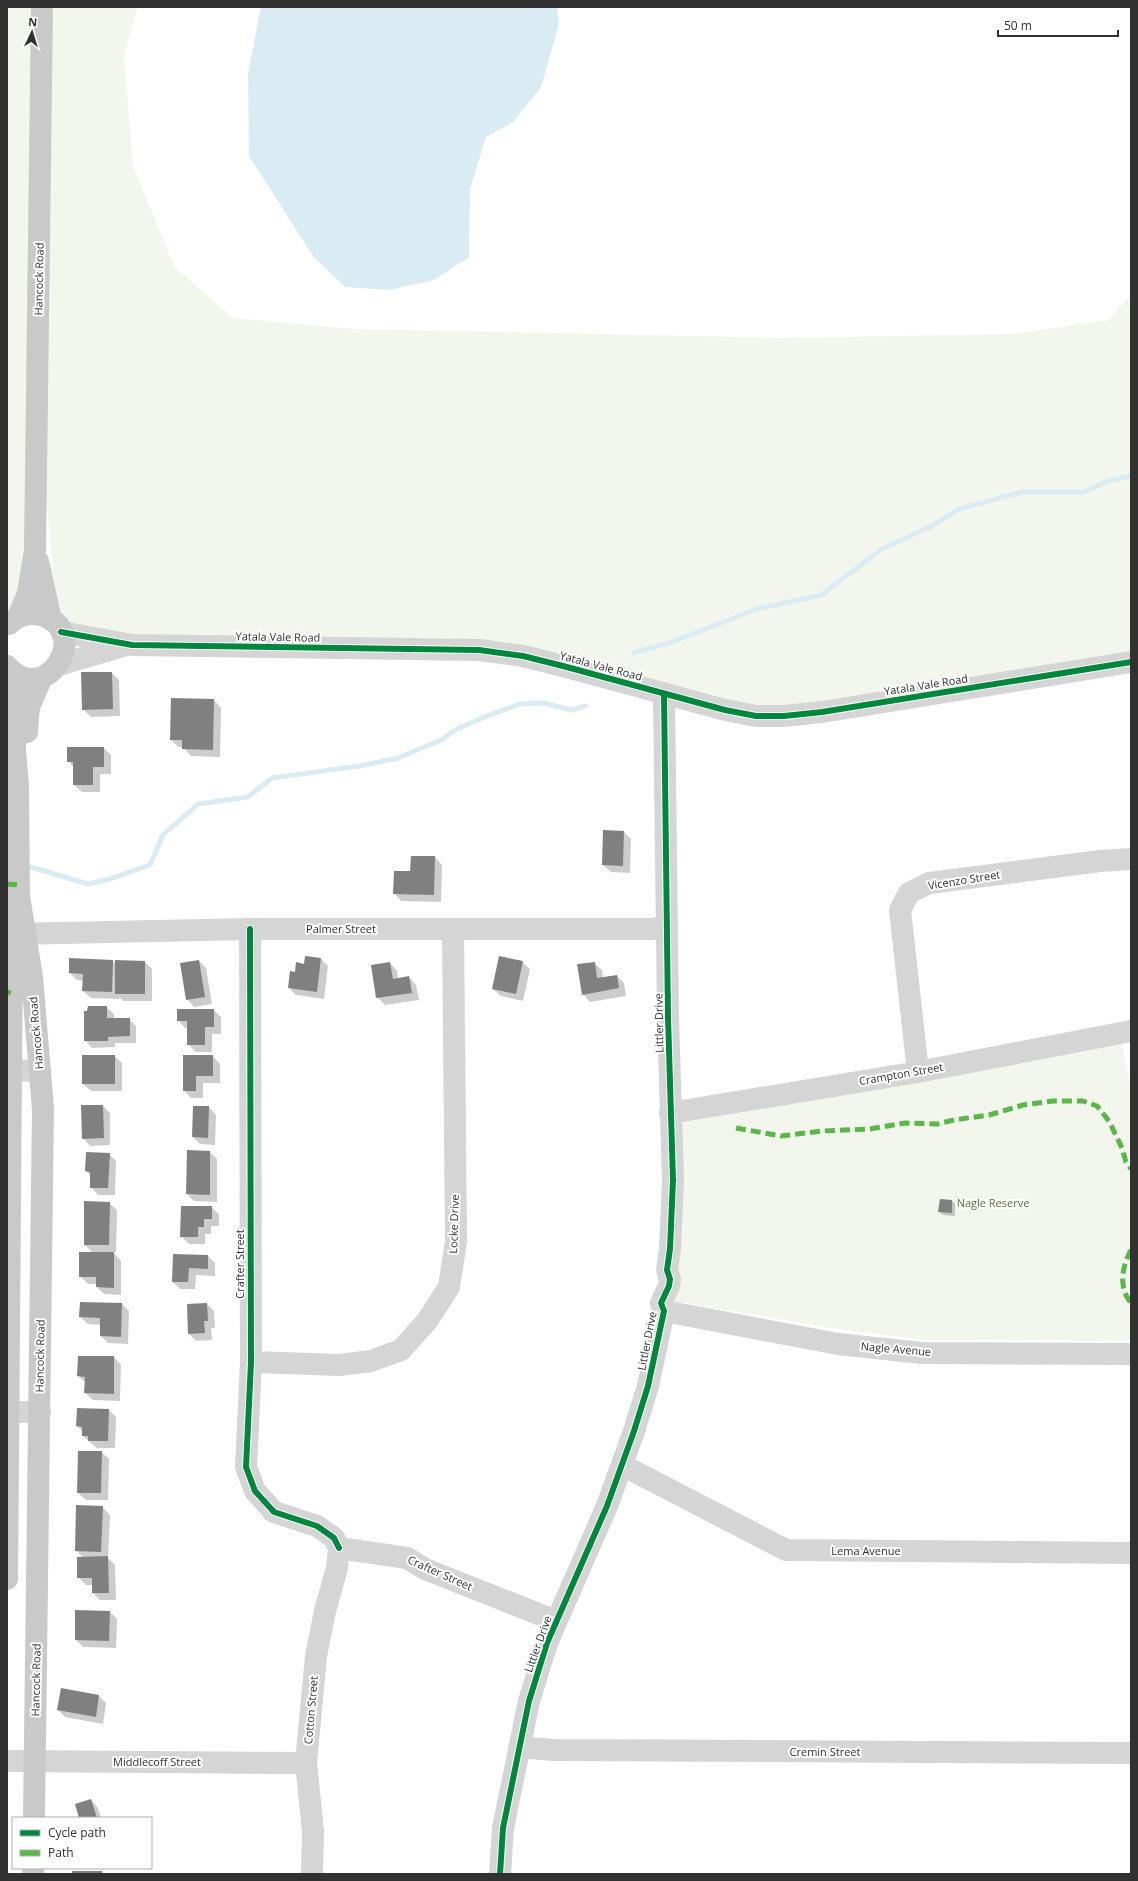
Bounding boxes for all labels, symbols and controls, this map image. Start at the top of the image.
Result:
north arrow [12,12,52,52]
scale bar [998,12,1118,38]
text: N [28,14,38,29]
text: 50 m [1004,17,1032,34]
street label: Hancock Road [30,242,47,316]
street label: Yatala Vale Road [235,628,321,645]
street label: Yatala Vale Road [558,647,644,684]
street label: Yatala Vale Road [883,670,969,699]
street label: Vicenzo Street [927,866,1001,893]
street label: Palmer Street [306,921,376,936]
street label: Littler Drive [650,993,667,1053]
street label: Hancock Road [25,996,46,1070]
street label: Crampton Street [858,1059,944,1088]
street label: Locke Drive [445,1194,462,1254]
park label: Nagle Reserve [957,1195,1029,1210]
street label: Crafter Street [232,1229,247,1299]
street label: Littler Drive [633,1310,660,1372]
street label: Hancock Road [31,1319,48,1393]
street label: Nagle Avenue [860,1338,932,1359]
street label: Lema Avenue [831,1543,901,1558]
street label: Crafter Street [405,1552,475,1594]
street label: Littler Drive [520,1613,555,1674]
street label: Hancock Road [27,1643,44,1717]
street label: Cotton Street [300,1675,321,1745]
street label: Cremin Street [790,1744,861,1759]
street label: Middlecoff Street [113,1754,201,1769]
legend [12,1817,152,1869]
text: Cycle path [48,1824,106,1841]
text: Path [48,1844,74,1861]

